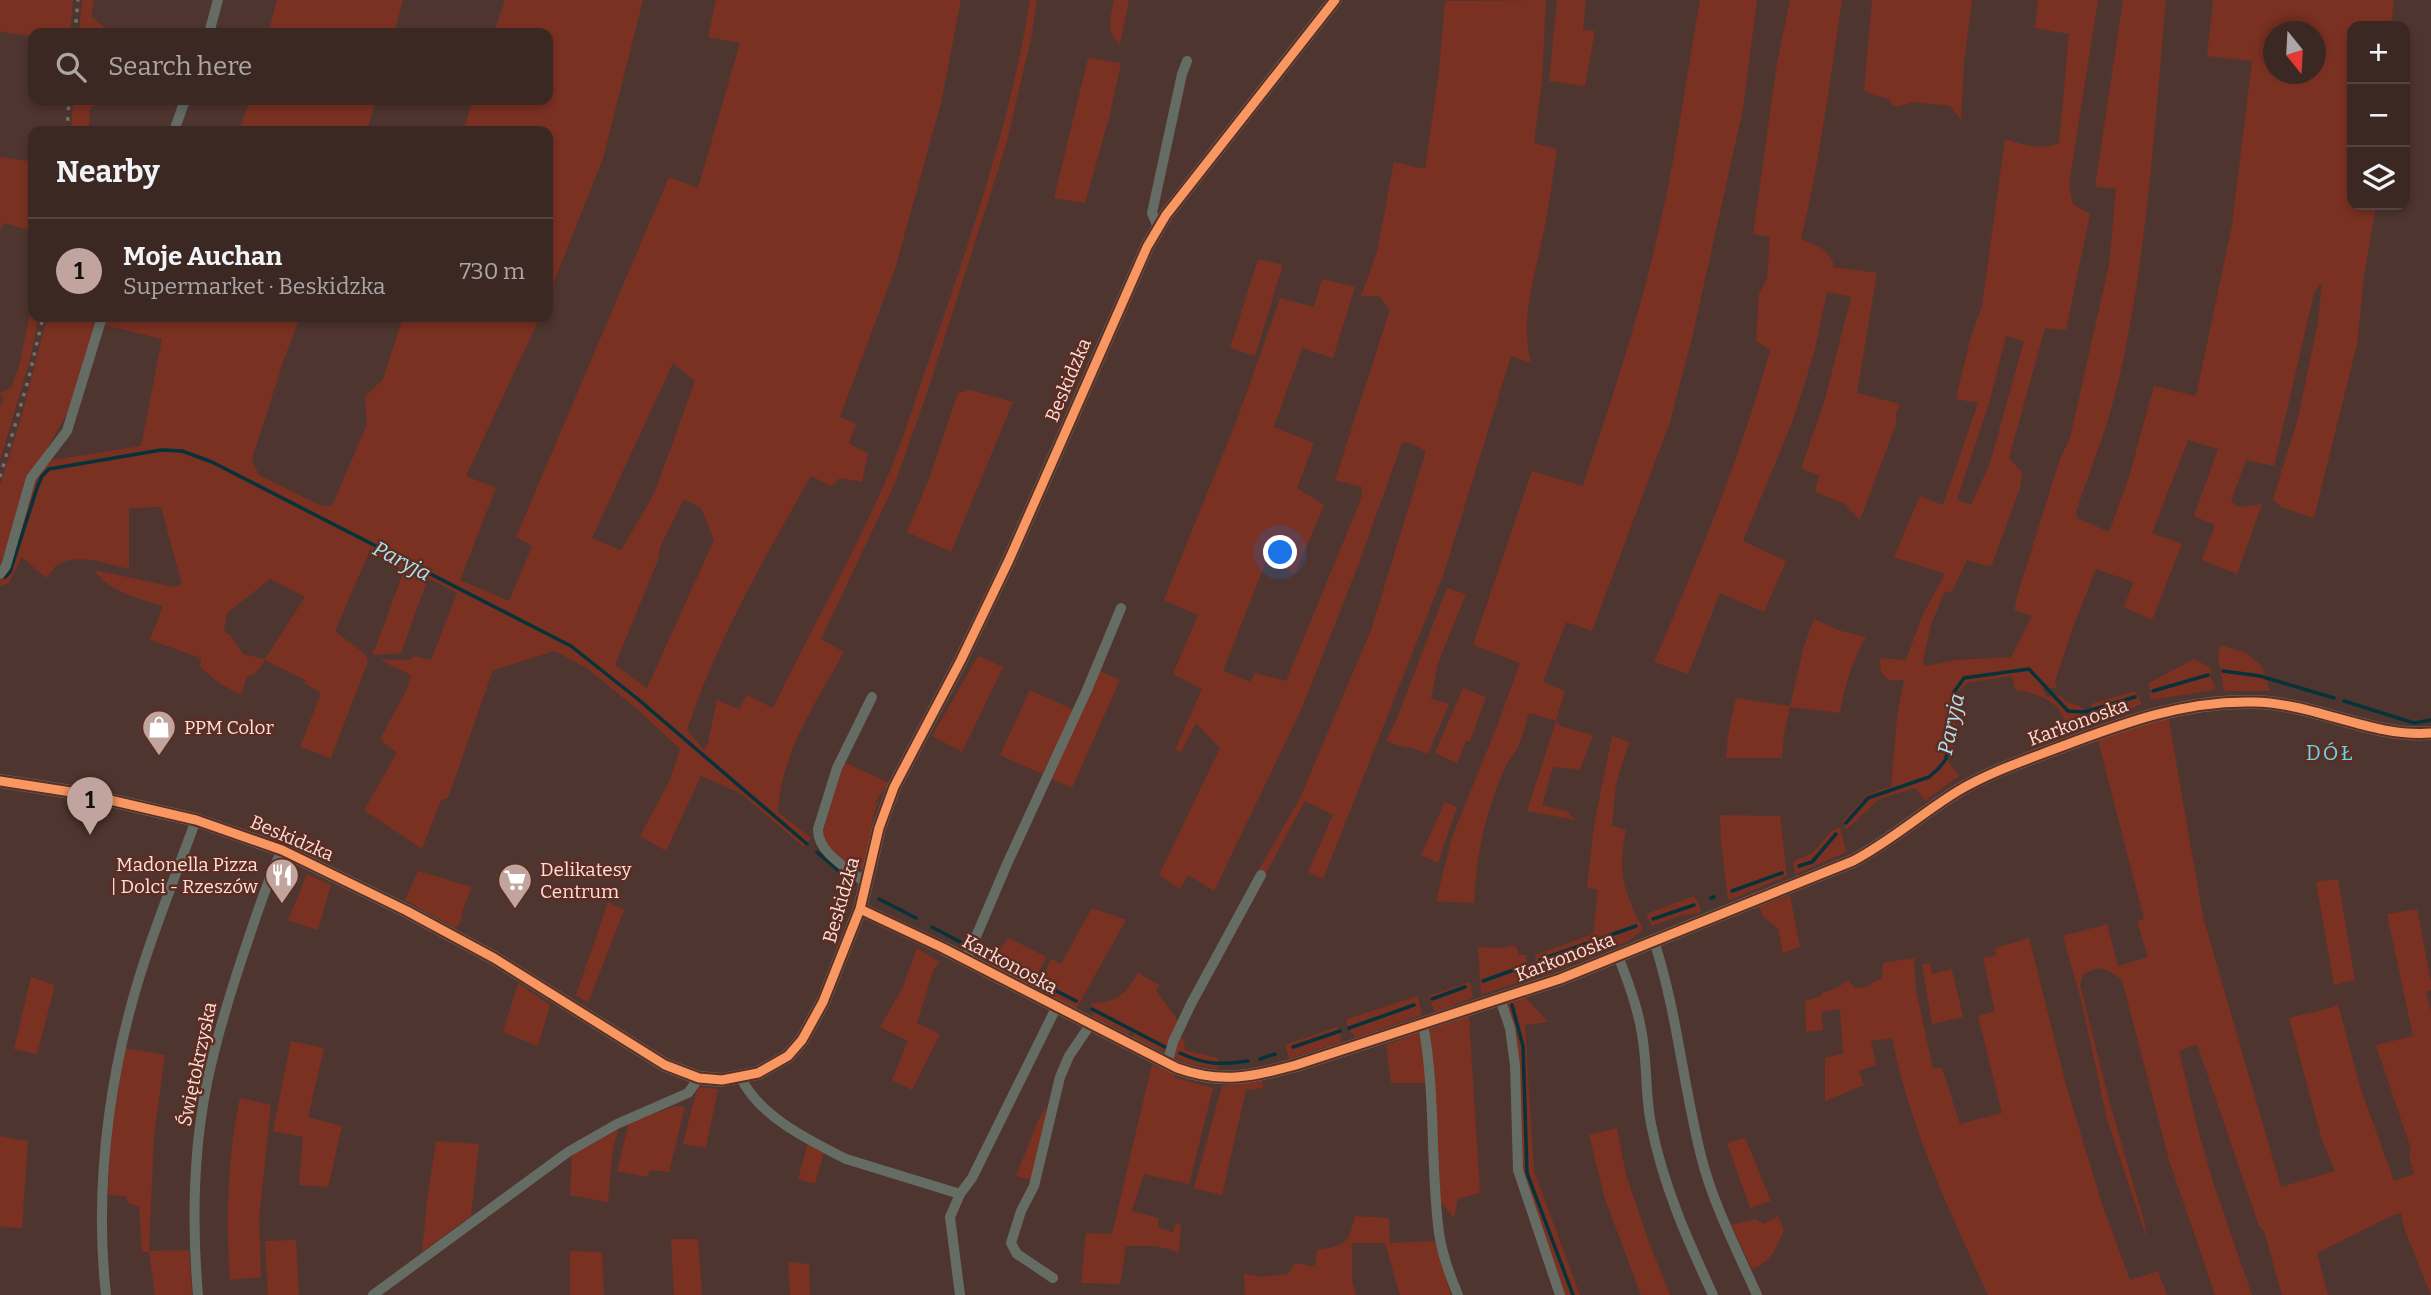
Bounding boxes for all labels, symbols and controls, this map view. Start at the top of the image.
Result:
north arrow [2263,21,2326,84]
map controls [2347,21,2410,210]
button: + [2347,21,2410,84]
search box [28,28,553,105]
icon: search [52,48,90,86]
text: Search here [108,51,252,82]
button: − [2347,84,2410,147]
button: layers [2347,147,2410,210]
text: Nearby [56,154,160,190]
text: Moje Auchan [123,241,282,272]
text: 1 [74,257,84,285]
text: 730 m [460,257,525,285]
text: Supermarket · Beskidzka [123,272,386,300]
street label: Beskidzka [1040,334,1096,425]
water label: Paryja [369,535,435,587]
your location [1263,535,1297,569]
water label: Paryja [1932,691,1970,757]
street label: Karkonoska [2025,693,2132,751]
shop icon: PPM Color [140,708,178,757]
place label: PPM Color [184,716,274,739]
district label: DÓŁ [2306,740,2354,766]
pin: 1 [67,777,113,835]
street label: Beskidzka [247,810,338,866]
place label: Madonella Pizza | Dolci - Rzeszów [111,853,259,898]
street label: Beskidzka [818,854,864,946]
restaurant icon: Madonella Pizza | Dolci - Rzeszów [263,856,301,905]
place label: Delikatesy Centrum [540,858,632,903]
supermarket icon: Delikatesy Centrum [496,861,534,910]
street label: Karkonoska [1512,927,1619,987]
street label: Karkonoska [958,929,1062,999]
street label: Świętokrzyska [173,999,222,1128]

